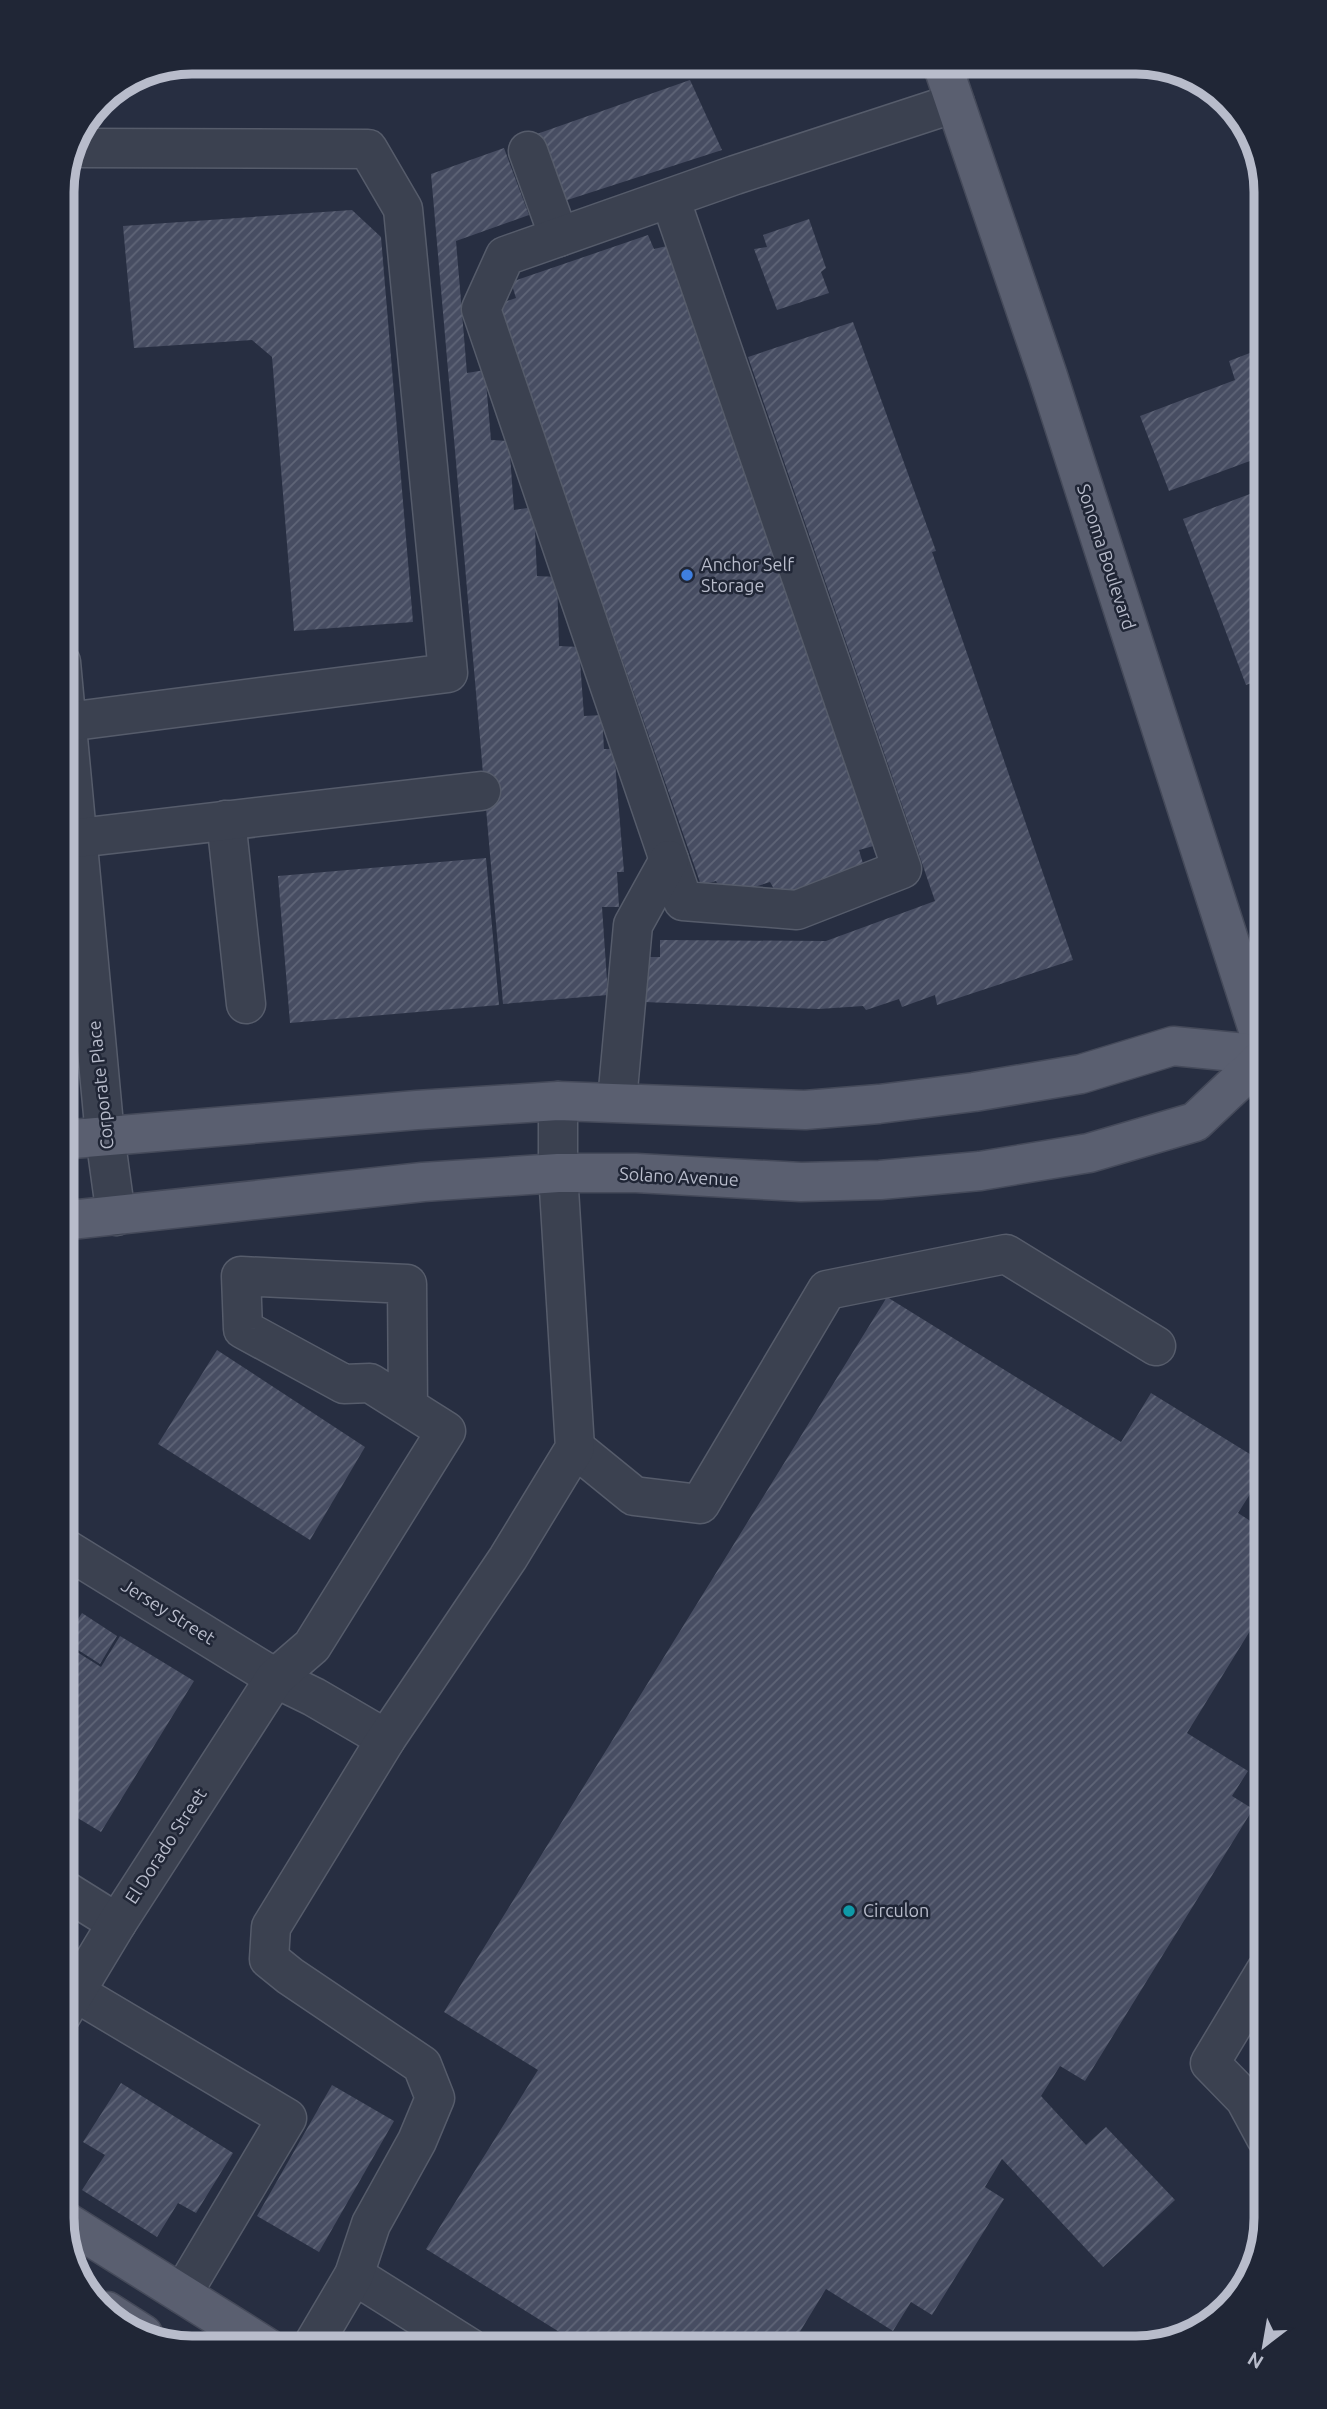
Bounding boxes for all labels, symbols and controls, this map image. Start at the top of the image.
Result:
street label: Sonoma Boulevard [1074,481,1140,632]
place label: Anchor Self Storage [701,554,794,595]
marker: Anchor Self Storage [679,567,695,583]
street label: Corporate Place [83,1020,117,1151]
street label: Solano Avenue [619,1163,739,1189]
street label: Jersey Street [118,1574,219,1648]
street label: El Dorado Street [120,1784,210,1907]
place label: Circulon [863,1900,929,1920]
marker: Circulon [841,1903,857,1919]
north arrow [1229,2311,1299,2381]
text: N [1243,2347,1267,2374]

